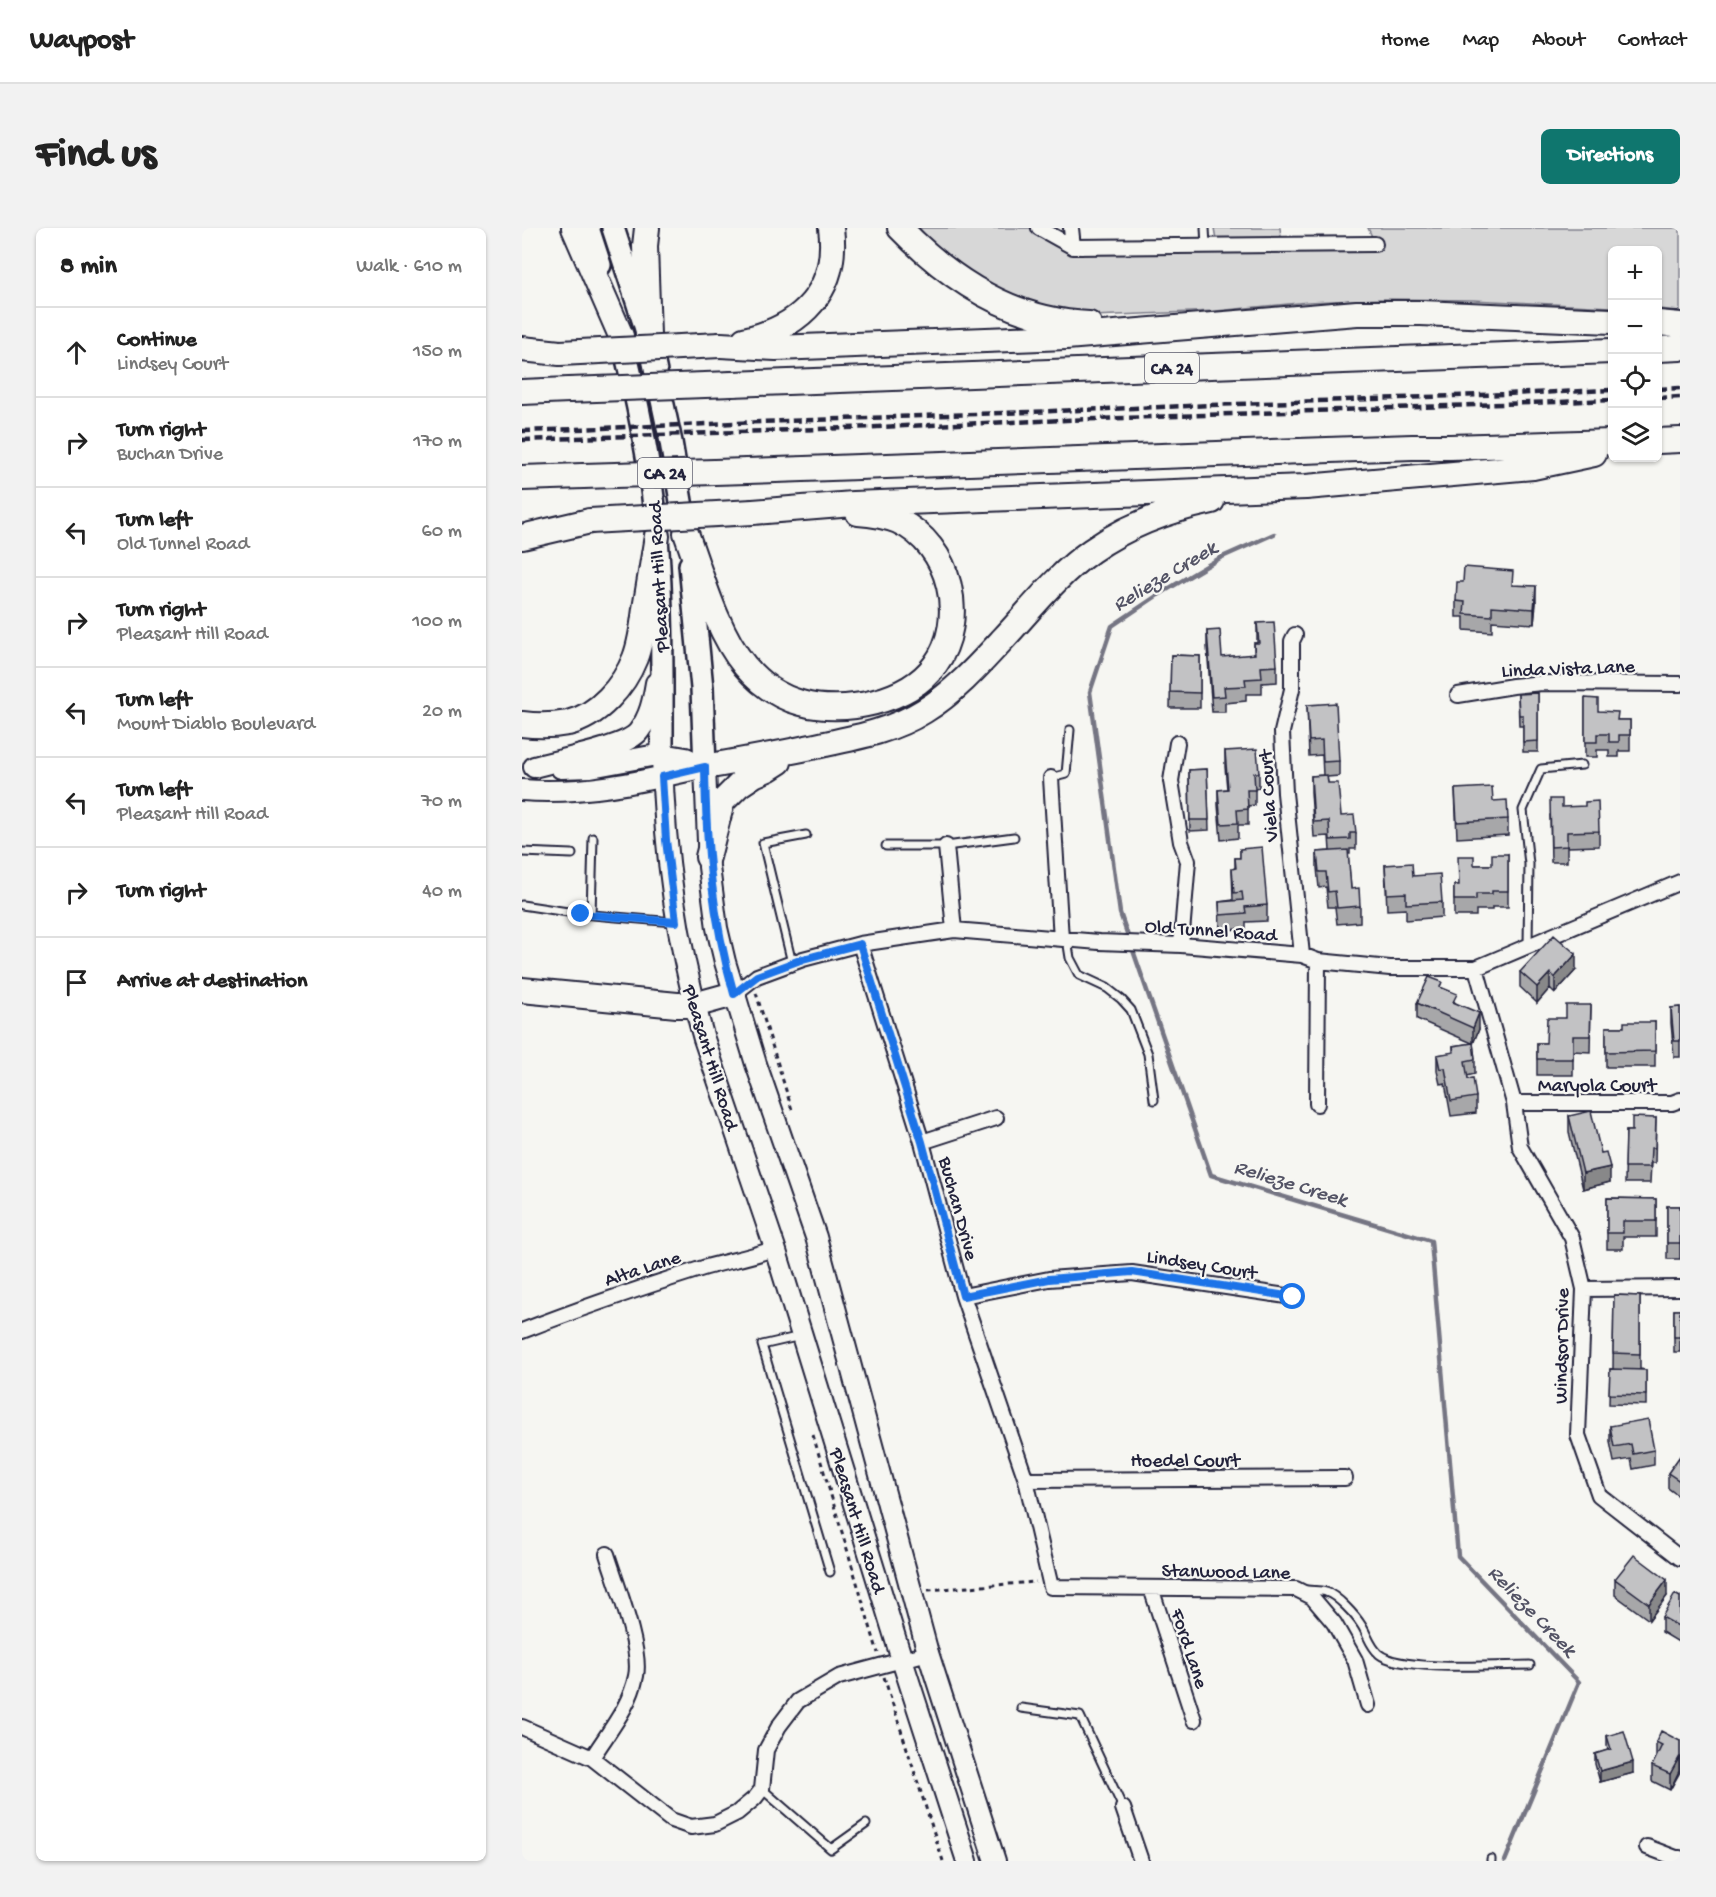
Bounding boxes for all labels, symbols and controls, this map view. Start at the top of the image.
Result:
text: Waypost [30,25,133,58]
text: Home [1381,29,1429,54]
text: Map [1462,29,1499,54]
text: About [1532,29,1585,54]
text: Contact [1618,29,1686,54]
button: Directions [1541,129,1680,184]
text: Find us [36,132,156,181]
map controls [1608,246,1662,462]
button: + [1608,246,1662,300]
text: 8 min [60,252,117,283]
text: Walk · 610 m [356,256,462,279]
button: − [1608,300,1662,354]
text: Continue [117,328,197,354]
icon: ahead [60,336,93,369]
text: 150 m [413,341,462,364]
road number: CA 24 [1145,353,1199,383]
text: Lindsey Court [117,354,228,377]
button: locate [1608,354,1662,408]
button: layers [1608,408,1662,462]
text: Turn right [117,418,205,444]
icon: right [60,426,93,459]
text: 170 m [413,431,462,454]
text: Buchan Drive [117,444,223,467]
road number: CA 24 [638,458,692,488]
street label: Pleasant Hill Road [645,499,676,654]
text: Turn left [117,508,191,534]
icon: left [60,516,93,549]
text: 60 m [422,521,462,544]
text: Old Tunnel Road [117,534,249,557]
water label: Relieze Creek [1109,536,1225,619]
text: Turn right [117,598,205,624]
icon: right [60,606,93,639]
text: 100 m [412,611,462,634]
text: Pleasant Hill Road [117,624,268,647]
street label: Linda Vista Lane [1501,657,1636,684]
text: Turn left [117,688,191,714]
icon: left [60,696,93,729]
text: 20 m [422,701,462,724]
text: Mount Diablo Boulevard [117,714,315,737]
street label: Viela Court [1256,747,1285,843]
text: Turn left [117,778,191,804]
icon: left [60,786,93,819]
text: 70 m [421,791,462,814]
text: Pleasant Hill Road [117,804,268,827]
icon: right [60,876,93,909]
text: Turn right [117,879,205,905]
text: 40 m [422,881,462,904]
route end [567,900,593,926]
street label: Old Tunnel Road [1144,916,1280,949]
icon: arrive [60,966,93,999]
text: Arrive at destination [117,969,307,995]
street label: Pleasant Hill Road [675,982,742,1136]
street label: Maryola Court [1538,1076,1658,1099]
street label: Buchan Drive [932,1154,982,1264]
water label: Relieze Creek [1230,1156,1352,1215]
street label: Lindsey Court [1145,1246,1260,1287]
street label: Alta Lane [602,1247,685,1293]
route start [1279,1283,1305,1309]
street label: Windsor Drive [1551,1287,1576,1404]
street label: Pleasant Hill Road [822,1445,889,1599]
street label: Hoedel Court [1130,1451,1241,1474]
street label: Stanwood Lane [1161,1561,1291,1586]
water label: Relieze Creek [1481,1562,1582,1665]
street label: Ford Lane [1164,1605,1212,1692]

